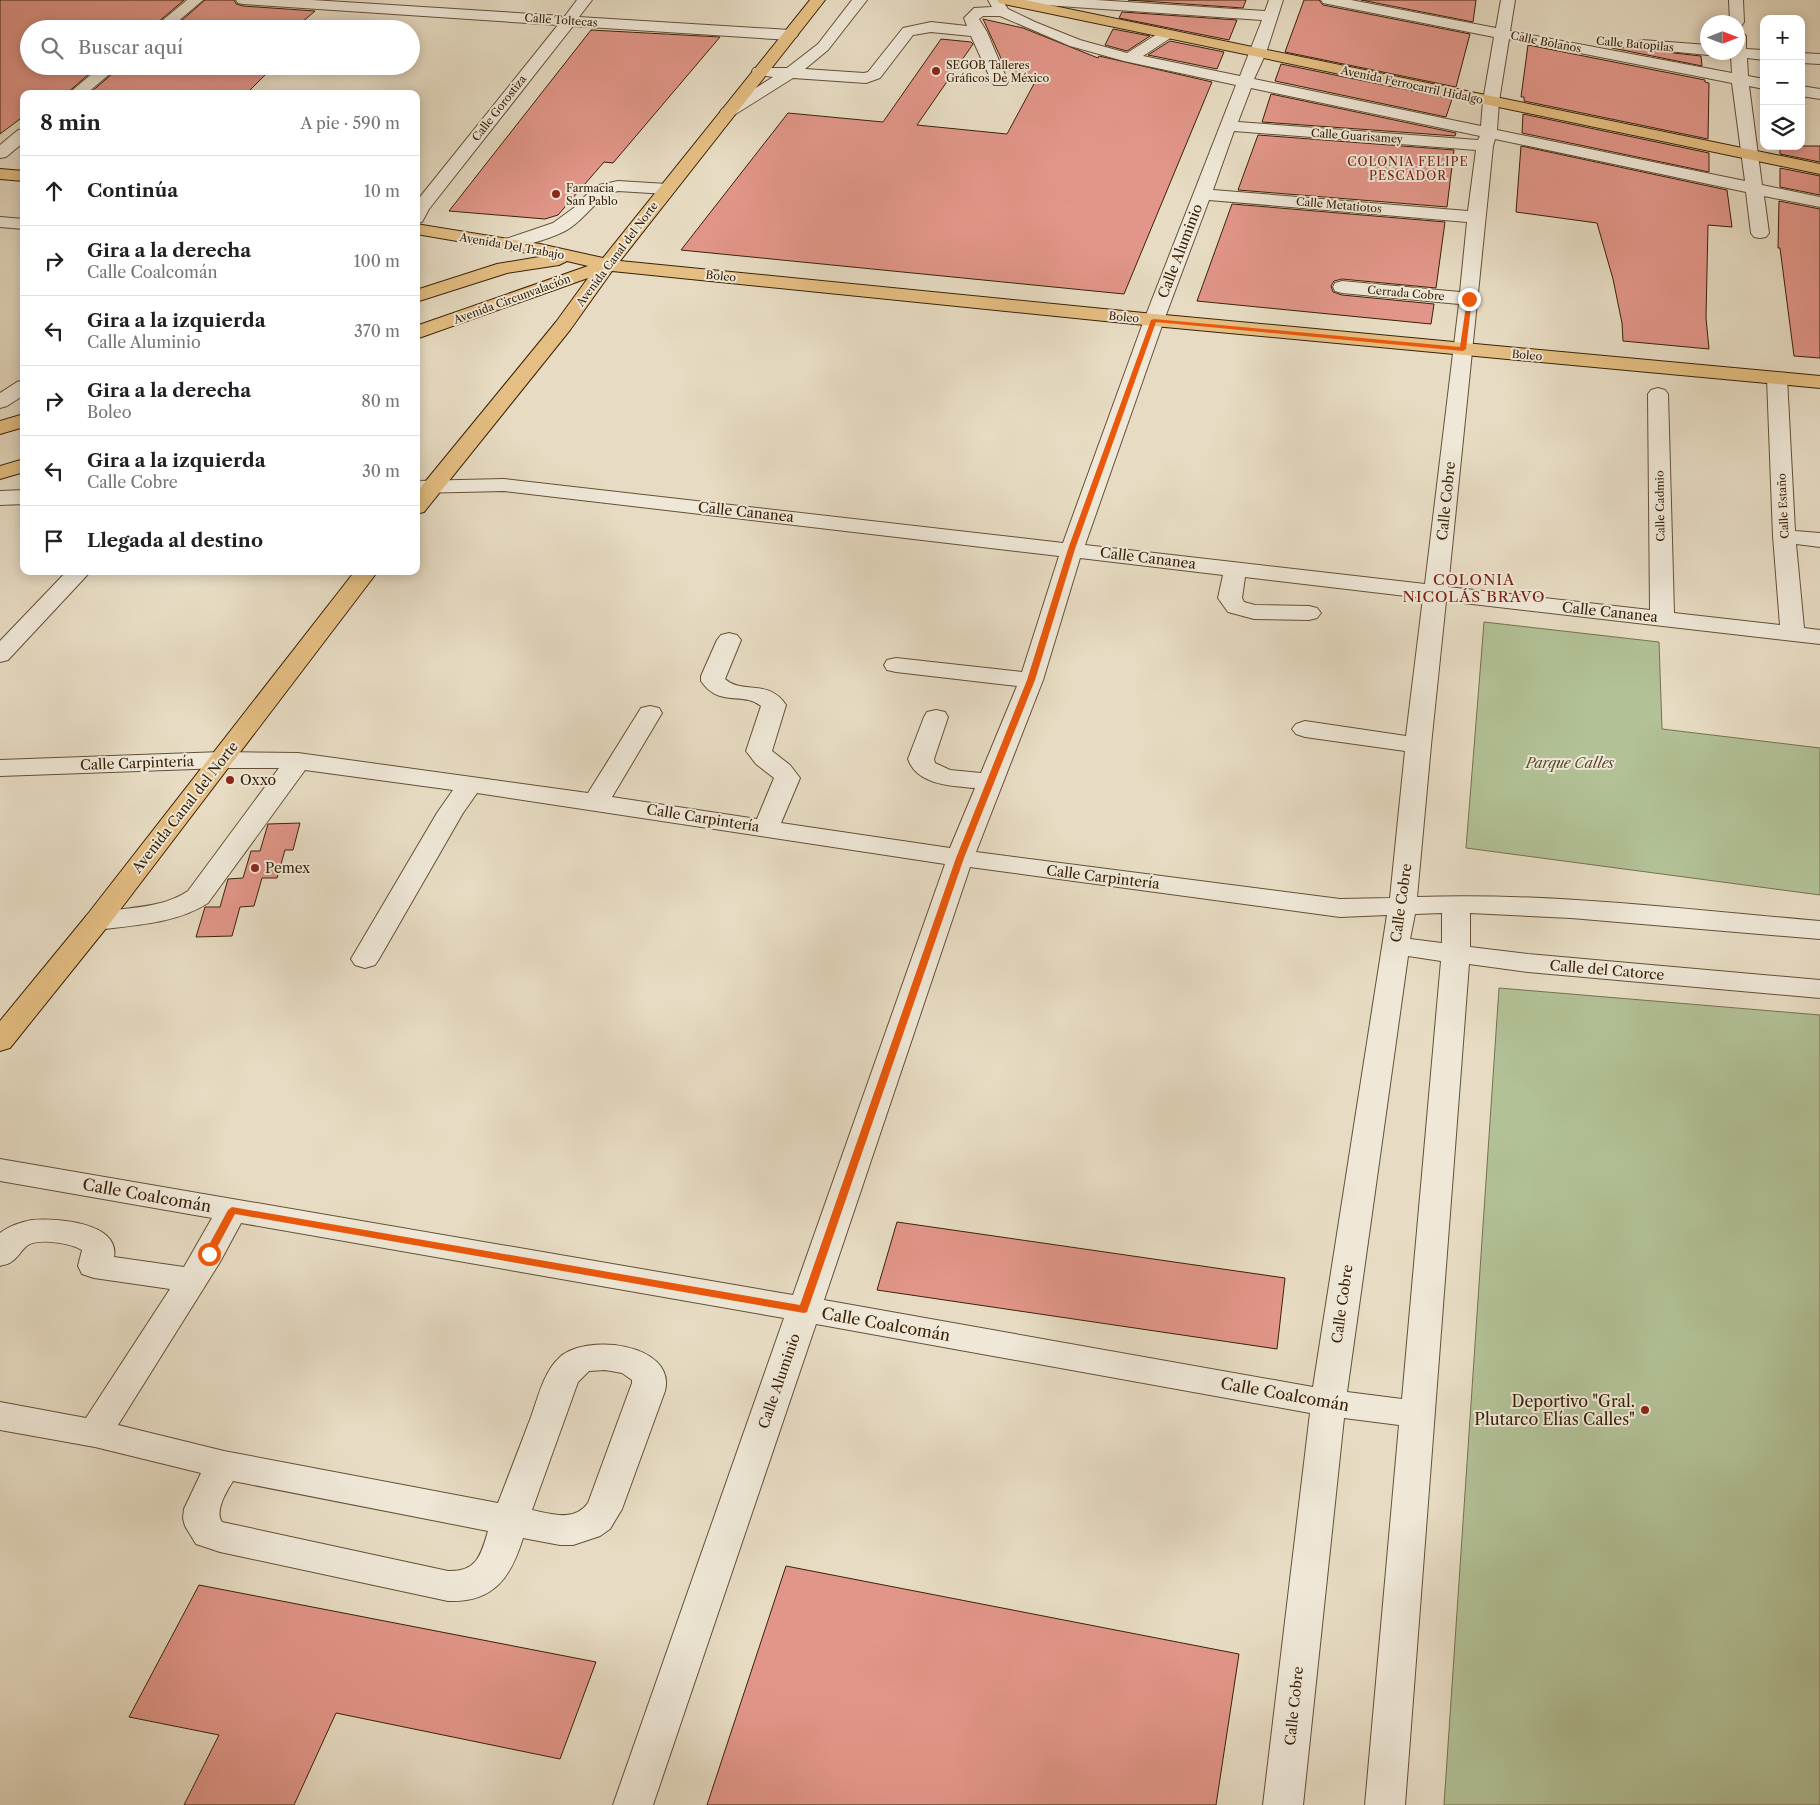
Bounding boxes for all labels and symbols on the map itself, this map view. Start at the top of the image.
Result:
street label: Calle Toltecas [524,10,598,30]
north arrow [1700,15,1745,60]
street label: Calle Bolaños [1509,28,1583,56]
street label: Calle Batopilas [1596,34,1675,54]
place label: SEGOB Talleres Gráficos De México [946,58,1050,85]
street label: Avenida Ferrocarril Hidalgo [1339,63,1485,107]
marker: SEGOB Talleres Gráficos De México [930,65,942,77]
street label: Calle Gorostiza [469,72,529,144]
street label: Calle Guarisamey [1311,126,1404,146]
district label: COLONIA FELIPE PESCADOR [1347,154,1469,183]
place label: Farmacia San Pablo [566,181,618,208]
marker: Farmacia San Pablo [550,188,562,200]
street label: Calle Metatiotos [1296,194,1383,216]
street label: Avenida Canal del Norte [573,199,661,310]
street label: Calle Aluminio [1154,201,1206,301]
street label: Avenida Del Trabajo [458,230,566,262]
street label: Boleo [705,267,737,285]
street label: Avenida Circunvalación [451,271,573,327]
street label: Cerrada Cobre [1367,283,1445,303]
route end [1458,288,1481,311]
street label: Boleo [1108,308,1140,326]
street label: Boleo [1511,347,1543,363]
street label: Calle Cobre [1433,460,1459,541]
street label: Calle Cadmio [1652,470,1668,542]
street label: Calle Estaño [1774,473,1792,539]
street label: Calle Cananea [697,498,795,526]
street label: Calle Cananea [1099,543,1198,573]
district label: COLONIA NICOLÁS BRAVO [1403,570,1545,606]
street label: Calle Cananea [1561,598,1659,626]
street label: Avenida Canal del Norte [127,738,242,877]
street label: Calle Carpintería [80,752,195,774]
park label: Parque Calles [1525,754,1615,772]
place label: Oxxo [240,771,276,789]
marker: Oxxo [224,774,236,786]
street label: Calle Carpintería [645,800,761,836]
place label: Pemex [265,859,311,877]
street label: Calle Carpintería [1045,861,1161,893]
marker: Pemex [249,862,261,874]
street label: Calle Cobre [1387,862,1415,944]
street label: Calle del Catorce [1549,956,1665,984]
street label: Calle Coalcomán [81,1174,213,1216]
route start [198,1243,221,1266]
street label: Calle Cobre [1328,1263,1356,1345]
street label: Calle Coalcomán [820,1303,952,1345]
street label: Calle Aluminio [754,1331,804,1431]
street label: Calle Coalcomán [1219,1373,1351,1415]
place label: Deportivo "Gral. Plutarco Elías Calles" [1474,1391,1635,1429]
marker: Deportivo "Gral. Plutarco Elías Calles" [1639,1404,1651,1416]
street label: Calle Cobre [1281,1665,1307,1746]

